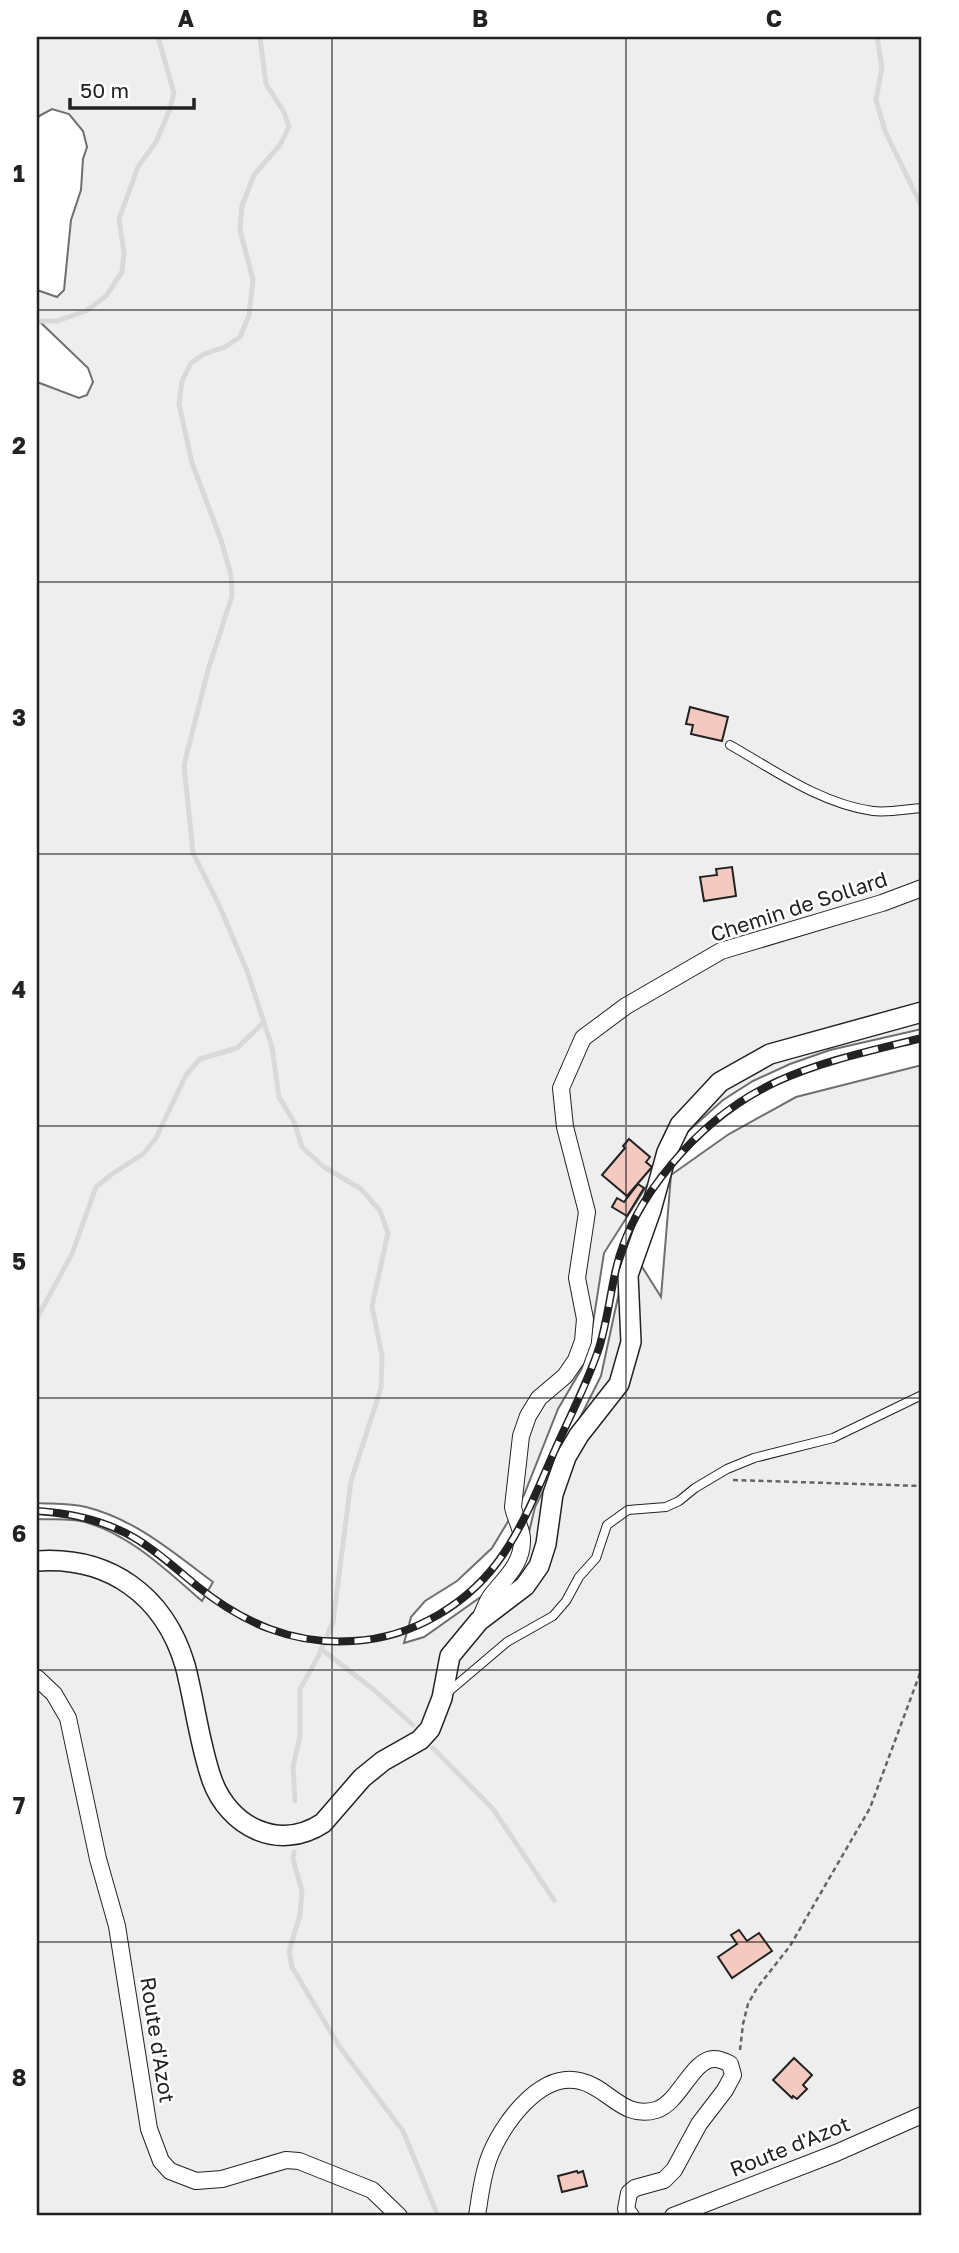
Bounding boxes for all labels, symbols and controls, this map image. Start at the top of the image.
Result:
text: A [178,4,195,32]
text: B [472,4,488,32]
text: C [766,4,782,32]
scale bar [70,66,194,110]
text: 50 m [80,77,129,103]
text: 1 [13,159,25,187]
text: 2 [12,431,26,459]
text: 3 [12,703,26,731]
street label: Chemin de Sollard [707,865,890,947]
text: 4 [12,975,26,1003]
text: 5 [12,1247,26,1275]
text: 6 [12,1519,26,1547]
text: 7 [13,1791,25,1819]
street label: Route d'Azot [135,1975,181,2105]
text: 8 [12,2063,26,2091]
street label: Route d'Azot [726,2110,853,2182]

